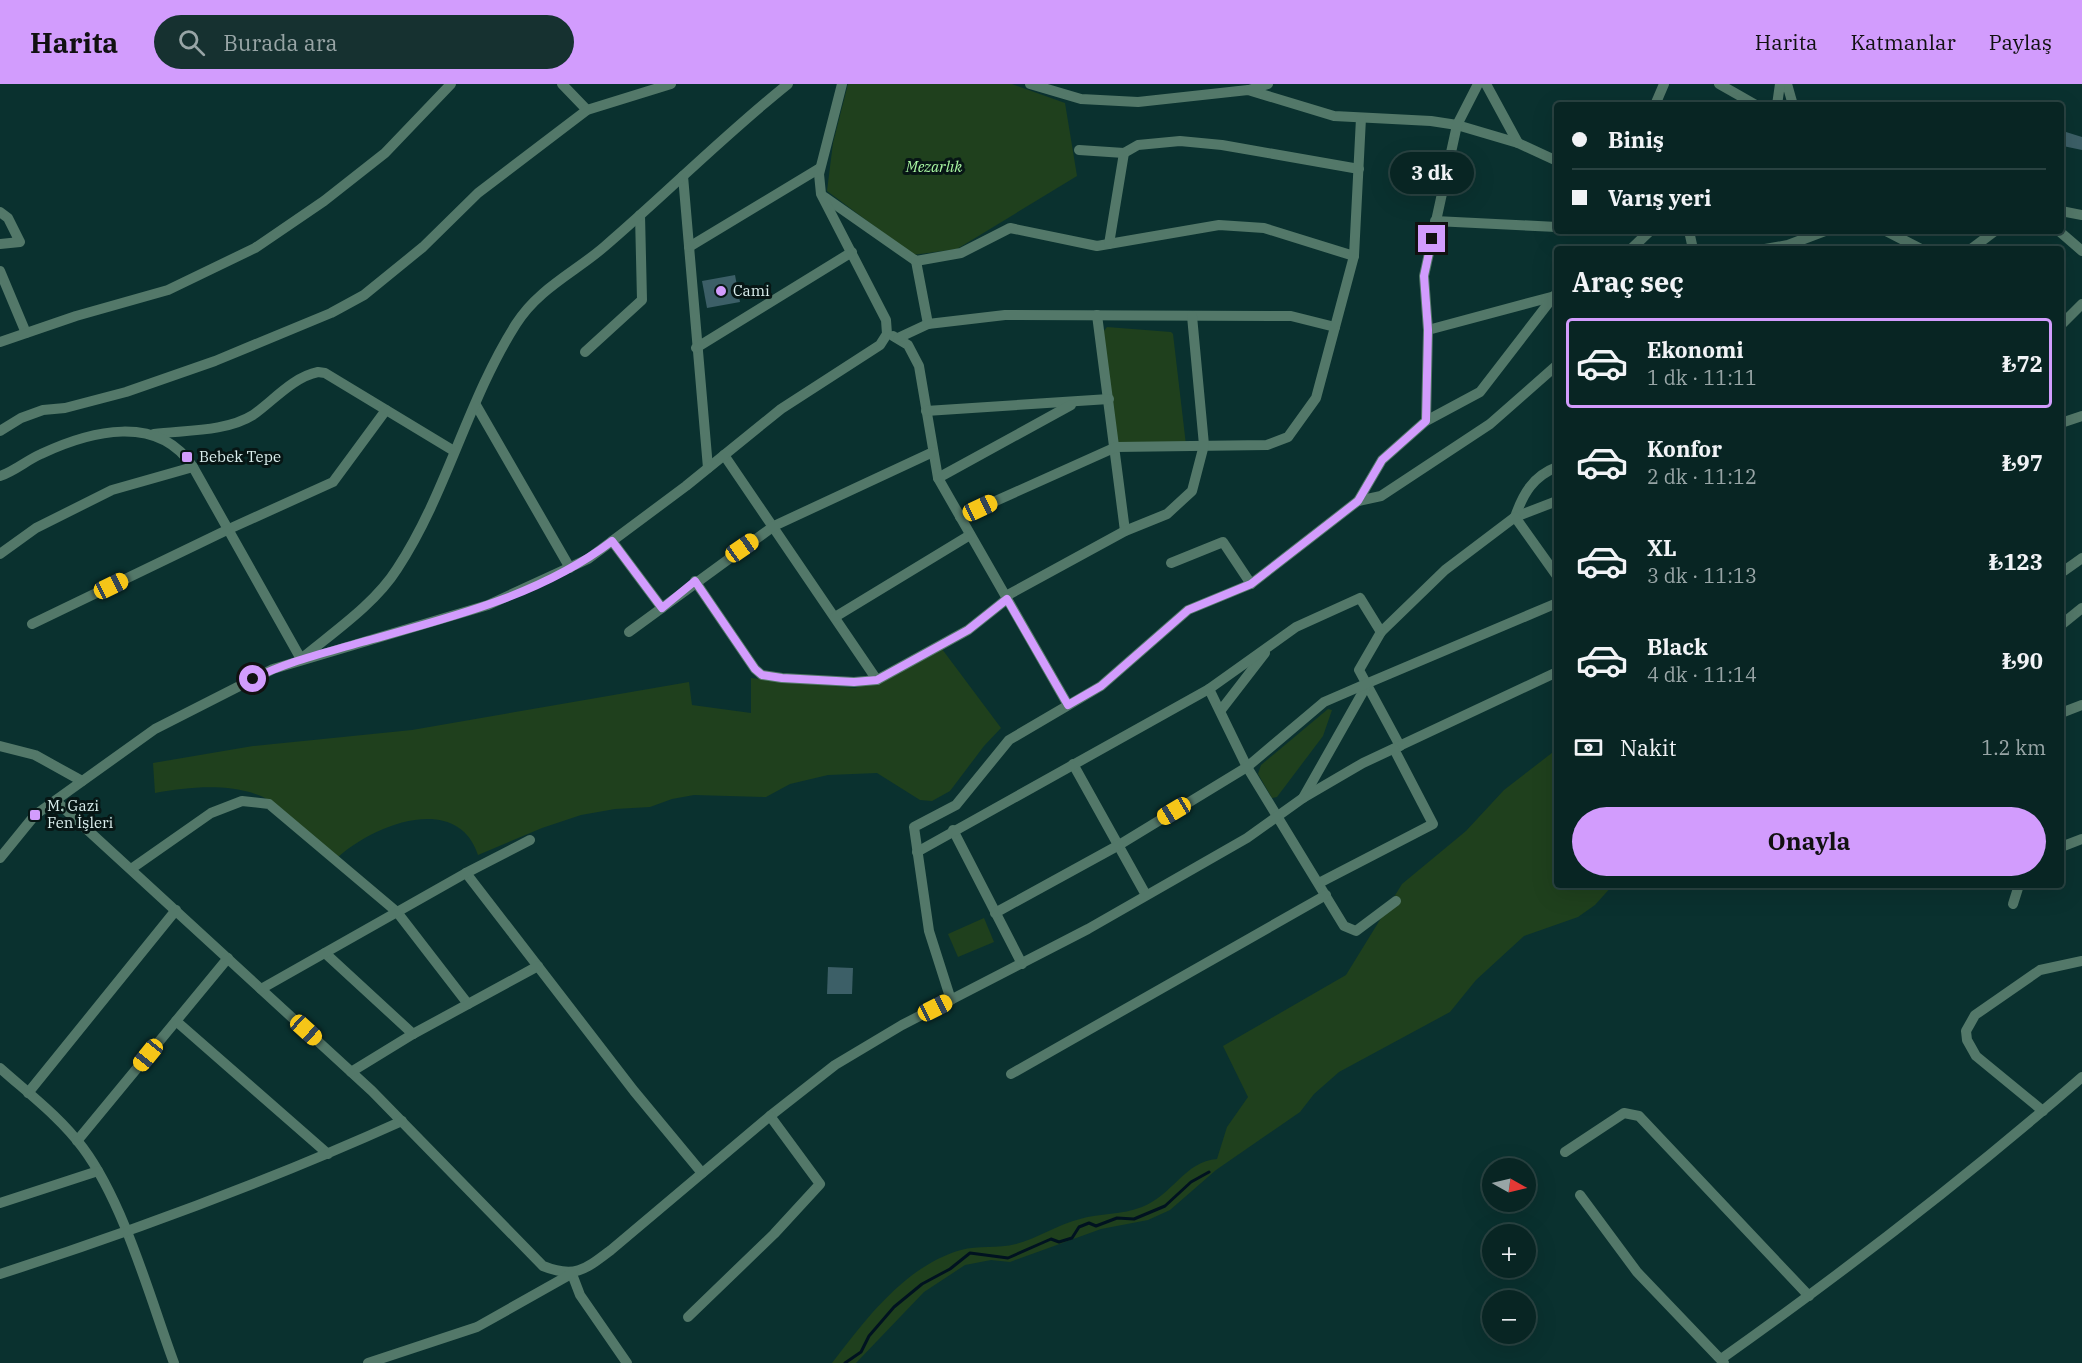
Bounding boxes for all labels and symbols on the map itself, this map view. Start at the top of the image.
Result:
callout: 3 dk [1390,152,1474,194]
park label: Mezarlık [905,157,962,176]
route end [1418,225,1445,252]
place label: Cami [733,281,770,300]
marker: Cami [714,284,728,298]
place label: Bebek Tepe [199,447,281,466]
marker: Bebek Tepe [180,450,194,464]
car [960,492,1000,524]
car [722,530,762,566]
car [91,570,131,602]
route start [239,665,266,692]
car [1154,794,1194,828]
place label: M. Gazi Fen İşleri [47,796,114,832]
marker: M. Gazi Fen İşleri [28,808,42,822]
car [915,992,955,1024]
car [287,1011,325,1049]
car [130,1035,166,1075]
north arrow [1482,1158,1536,1212]

